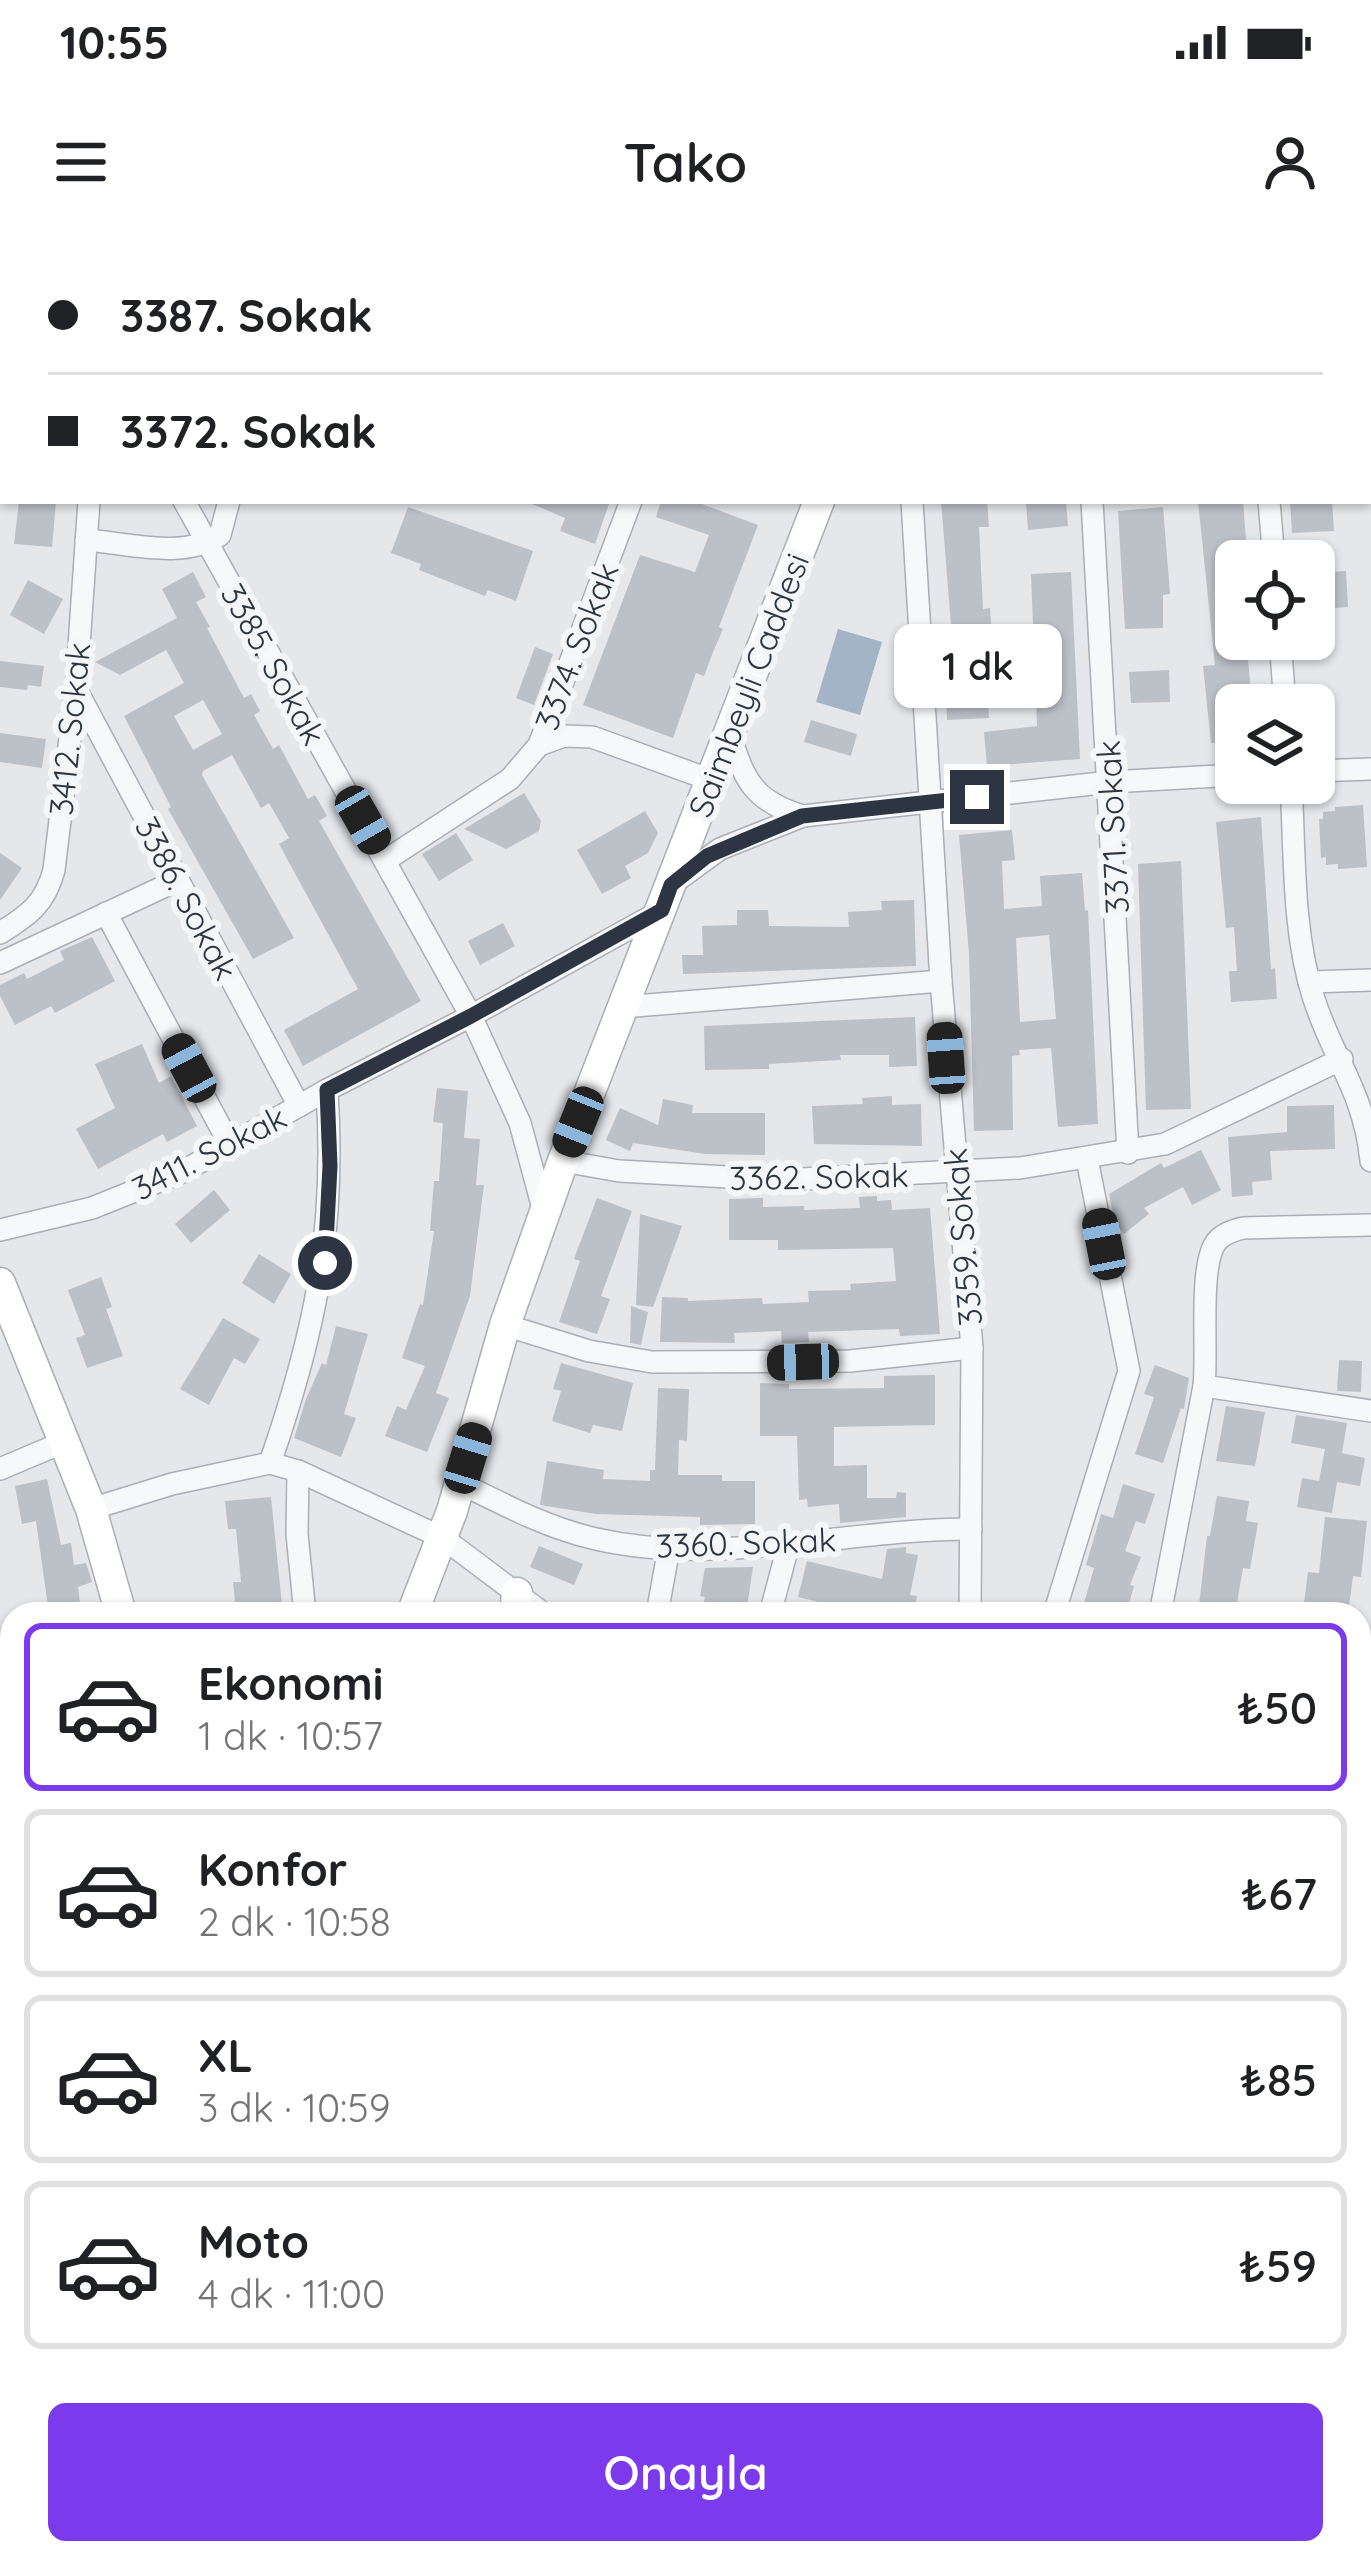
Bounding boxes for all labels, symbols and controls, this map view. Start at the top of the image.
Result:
text: 10:55 [60,14,169,70]
text: Tako [624,128,747,196]
icon: menu [48,129,114,195]
icon: person [1257,129,1323,195]
text: 3387. Sokak [120,287,373,343]
text: 3372. Sokak [120,403,377,459]
map controls [1215,540,1335,804]
button: locate [1215,540,1335,660]
street label: Saimbeyli Caddesi [679,547,817,823]
street label: 3374. Sokak [525,556,627,736]
street label: 3385. Sokak [213,576,335,752]
callout: 1 dk [893,623,1061,707]
street label: 3412. Sokak [40,641,98,817]
text: 1 dk [942,641,1014,690]
button: layers [1215,684,1335,804]
street label: 3371. Sokak [1087,739,1137,915]
route end [950,770,1004,824]
car [329,780,397,860]
street label: 3386. Sokak [127,809,247,987]
car [926,1021,966,1095]
car [156,1028,222,1108]
car [548,1082,608,1162]
street label: 3411. Sokak [125,1096,293,1208]
street label: 3359. Sokak [934,1146,990,1328]
street label: 3362. Sokak [729,1154,909,1198]
car [1079,1205,1129,1283]
route start [298,1236,352,1290]
car [766,1343,840,1381]
car [440,1418,496,1498]
street label: 3360. Sokak [655,1518,837,1566]
icon: car [54,1653,162,1761]
text: Ekonomi [198,1655,383,1711]
text: ₺50 [1237,1679,1317,1735]
text: 1 dk · 10:57 [198,1711,383,1760]
icon: car [54,1839,162,1947]
text: Konfor [198,1841,347,1897]
text: ₺67 [1241,1865,1317,1921]
text: 2 dk · 10:58 [198,1897,391,1946]
icon: car [54,2025,162,2133]
text: XL [198,2027,253,2083]
text: ₺85 [1239,2051,1317,2107]
text: 3 dk · 10:59 [198,2083,390,2132]
icon: car [54,2211,162,2319]
text: Moto [198,2213,309,2269]
text: ₺59 [1239,2237,1317,2293]
text: 4 dk · 11:00 [198,2269,385,2318]
button: Onayla [48,2403,1323,2541]

